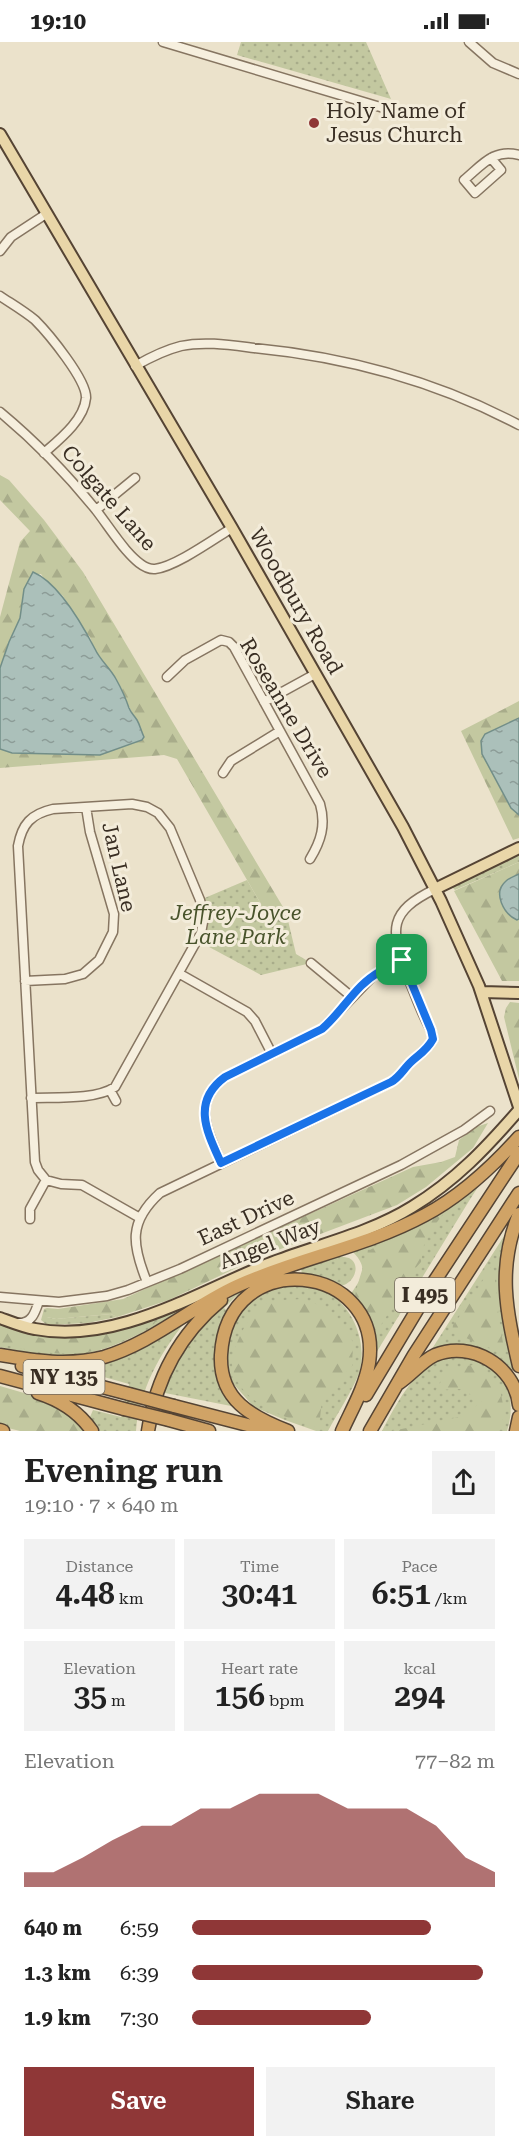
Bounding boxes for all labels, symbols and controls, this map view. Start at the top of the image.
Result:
text: 19:10 [30,9,86,34]
place label: Holy Name of Jesus Church [326,99,466,147]
marker: Holy Name of Jesus Church [307,116,321,130]
street label: Colgate Lane [57,441,161,555]
street label: Woodbury Road [244,524,348,679]
street label: Roseanne Drive [235,634,337,782]
street label: Jan Lane [97,820,141,914]
park label: Jeffrey-Joyce Lane Park [170,901,301,949]
pin [376,934,427,985]
icon: arrive [385,943,418,976]
street label: East Drive [194,1185,298,1251]
street label: Angel Way [216,1214,325,1274]
road number: I 495 [395,1278,455,1312]
road number: NY 135 [23,1360,104,1394]
text: Evening run [24,1451,223,1490]
button: share [432,1451,495,1514]
text: 19:10 · 7 × 640 m [24,1493,179,1517]
text: Distance [66,1557,133,1576]
text: Time [240,1557,279,1576]
text: Pace [401,1557,438,1576]
text: 4.48 [55,1576,115,1611]
text: 30:41 [221,1576,298,1611]
text: 6:51 [372,1576,431,1611]
text: km [115,1589,144,1608]
text: /km [431,1589,467,1608]
text: Elevation [63,1659,136,1678]
text: Heart rate [221,1659,298,1678]
text: kcal [403,1659,436,1678]
text: 35 [73,1678,107,1713]
text: 156 [215,1678,265,1713]
text: 294 [394,1678,445,1713]
text: m [107,1691,126,1710]
text: bpm [265,1691,304,1710]
text: Elevation [24,1749,115,1773]
text: 77–82 m [415,1749,495,1773]
text: 640 m [24,1916,82,1940]
text: 6:59 [120,1916,159,1940]
text: 1.3 km [24,1961,91,1985]
text: 6:39 [120,1961,159,1985]
text: 1.9 km [24,2006,91,2030]
text: 7:30 [120,2006,159,2030]
button: Save [24,2067,254,2136]
button: Share [266,2067,495,2136]

